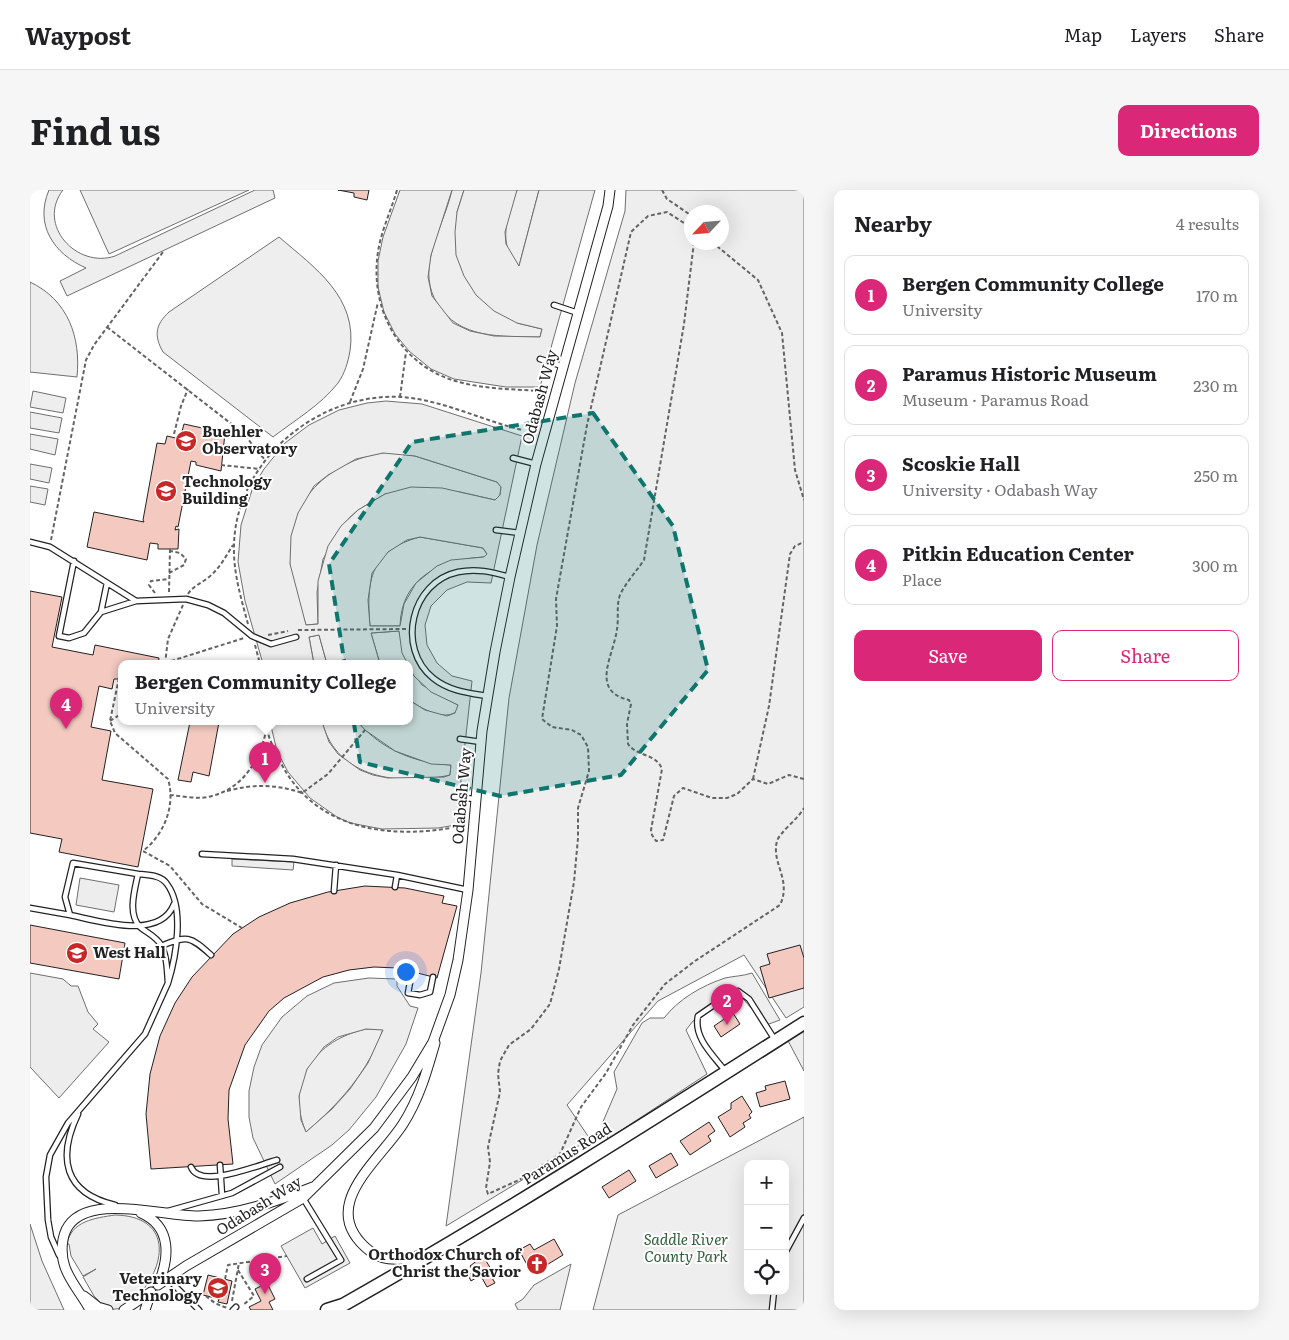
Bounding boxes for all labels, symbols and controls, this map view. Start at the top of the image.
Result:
text: Waypost [25,17,131,52]
text: Map [1064,21,1102,48]
text: Layers [1130,21,1186,48]
text: Share [1214,21,1264,48]
text: Find us [30,104,160,156]
button: Directions [1118,105,1259,156]
north arrow [684,205,729,250]
text: Nearby [854,207,932,238]
text: 4 results [1176,211,1239,235]
text: Bergen Community College [902,269,1164,297]
text: 1 [868,283,874,307]
text: 170 m [1196,283,1238,307]
text: University [902,297,983,321]
street label: Odabash Way [515,346,562,446]
text: Paramus Historic Museum [902,359,1157,387]
text: 2 [867,373,875,397]
text: 230 m [1193,373,1238,397]
text: Museum · Paramus Road [902,387,1089,411]
place label: Buehler Observatory [202,419,298,459]
school or university icon: Buehler Observatory [174,429,198,453]
text: Scoskie Hall [902,449,1020,477]
text: 3 [867,463,875,487]
text: 250 m [1194,463,1238,487]
place label: Technology Building [182,469,273,509]
text: University · Odabash Way [902,477,1098,501]
school or university icon: Technology Building [154,479,178,503]
text: Pitkin Education Center [902,539,1134,567]
text: 4 [866,553,876,577]
text: 300 m [1192,553,1238,577]
text: Place [902,567,942,591]
button: Save [854,630,1042,681]
button: Share [1052,630,1239,681]
popup [118,660,413,725]
text: Bergen Community College [134,667,397,695]
pin: 4 [50,688,82,729]
text: University [134,695,215,719]
pin: 1 [249,742,281,783]
street label: Odabash Way [445,746,476,845]
place label: West Hall [93,940,166,963]
school or university icon: West Hall [65,941,89,965]
your location [393,959,419,985]
pin: 2 [711,984,743,1025]
street label: Paramus Road [517,1116,615,1189]
map controls [744,1160,789,1295]
button: + [744,1160,789,1205]
street label: Odabash Way [211,1169,306,1240]
button: − [744,1205,789,1250]
park label: Saddle River County Park [644,1227,729,1267]
place label: Orthodox Church of Christ the Savior [368,1242,523,1282]
button: locate [744,1250,789,1295]
church icon: Orthodox Church of Christ the Savior [525,1252,549,1276]
pin: 3 [249,1253,281,1294]
place label: Veterinary Technology [112,1266,203,1306]
school or university icon: Veterinary Technology [206,1276,230,1300]

